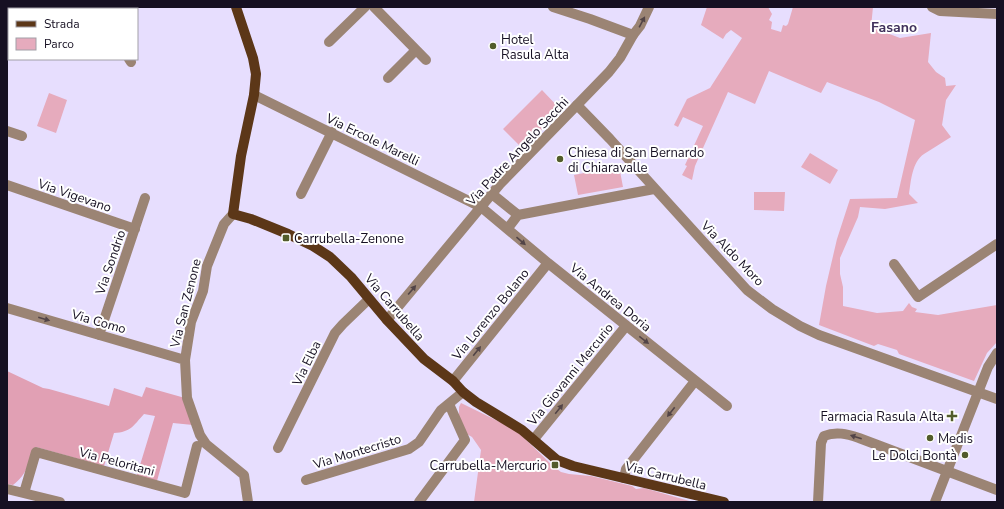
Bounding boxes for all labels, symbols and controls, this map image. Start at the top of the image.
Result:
legend [8,8,138,60]
text: Strada [44,16,80,32]
one-way arrow [639,16,645,27]
district label: Fasano [871,18,917,37]
place label: Hotel Rasula Alta [501,31,569,64]
text: Parco [44,36,74,52]
marker: Hotel Rasula Alta [488,41,498,51]
street label: Via Padre Angelo Secchi [462,93,573,211]
street label: Via Ercole Marelli [322,109,422,170]
place label: Chiesa di San Bernardo di Chiaravalle [568,144,704,177]
marker: Chiesa di San Bernardo di Chiaravalle [555,154,565,164]
street label: Via Vigevano [35,175,114,217]
street label: Via Aldo Moro [696,217,768,290]
street label: Via Sondrio [91,228,130,298]
place label: Carrubella-Zenone [294,230,404,248]
marker: Carrubella-Zenone [281,233,291,243]
one-way arrow [516,236,527,245]
street label: Via San Zenone [166,257,206,351]
street label: Via Andrea Doria [565,259,655,336]
street label: Via Lorenzo Bolano [448,265,533,365]
street label: Via Carrubella [359,270,428,345]
one-way arrow [408,284,417,295]
street label: Via Como [68,305,128,338]
one-way arrow [39,316,51,322]
street label: Via Giovanni Mercurio [523,320,618,430]
one-way arrow [639,336,650,345]
street label: Via Elba [288,338,326,390]
one-way arrow [473,345,482,356]
one-way arrow [554,404,563,414]
one-way arrow [667,406,676,417]
place label: Farmacia Rasula Alta [820,408,944,426]
marker: Farmacia Rasula Alta [947,411,957,421]
street label: Via Montecristo [310,430,403,474]
place label: Medis [938,430,973,448]
one-way arrow [849,433,861,439]
marker: Medis [925,433,935,443]
street label: Via Peloritani [76,443,157,481]
place label: Le Dolci Bontà [872,447,957,465]
marker: Le Dolci Bontà [960,450,970,460]
place label: Carrubella-Mercurio [430,457,547,475]
street label: Via Carrubella [622,457,708,495]
marker: Carrubella-Mercurio [550,460,560,470]

